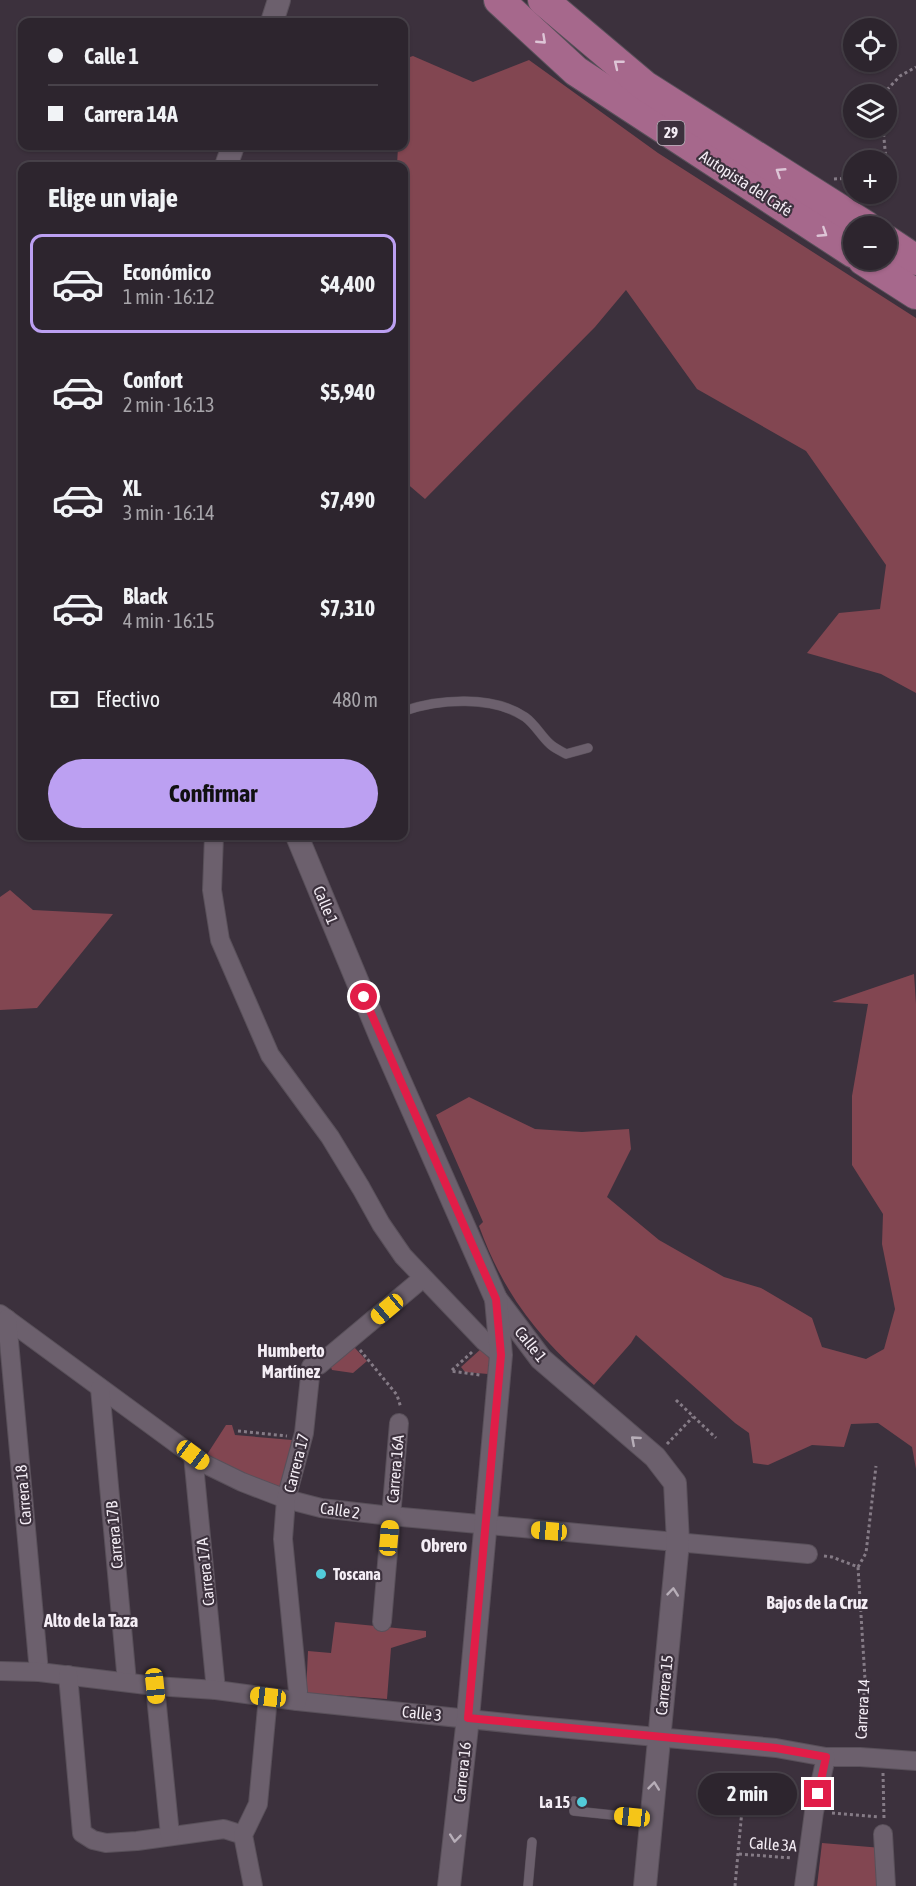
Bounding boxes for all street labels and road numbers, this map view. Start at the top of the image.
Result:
road number: 29 [658,121,684,145]
street label: Autopista del Café [696,147,795,220]
street label: Calle 1 [310,883,342,927]
street label: Calle 1 [511,1323,551,1365]
street label: Carrera 17 [280,1432,312,1494]
street label: Carrera 16A [383,1434,407,1504]
street label: Carrera 18 [11,1464,35,1526]
street label: Calle 2 [319,1498,361,1522]
street label: Carrera 17B [102,1500,126,1570]
street label: Carrera 17A [192,1537,218,1607]
street label: Carrera 15 [652,1654,676,1716]
street label: Carrera 14 [851,1678,873,1740]
street label: Calle 3 [401,1702,443,1724]
street label: Carrera 16 [450,1741,474,1803]
street label: Calle 3A [749,1833,798,1855]

